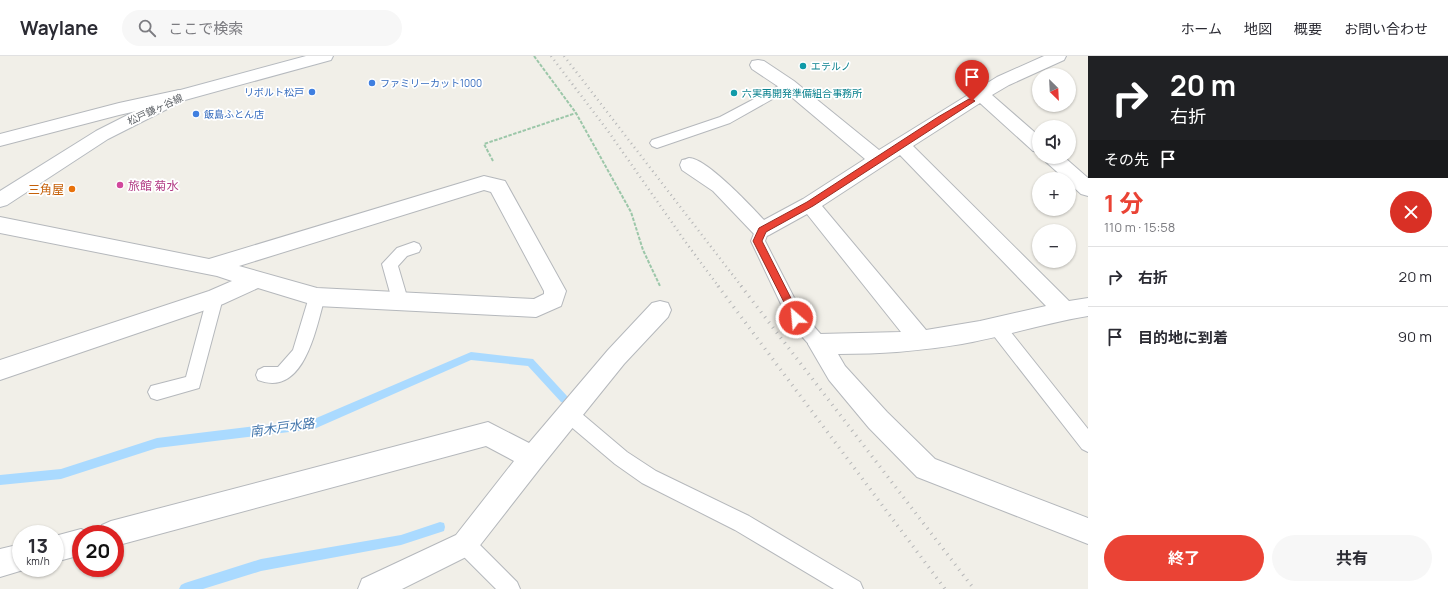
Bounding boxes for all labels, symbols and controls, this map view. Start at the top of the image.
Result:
search box [122,10,402,46]
text: Waylane [20,15,98,41]
icon: search [136,17,158,39]
text: ここで検索 [168,18,243,39]
text: ホーム [1180,19,1222,38]
text: 地図 [1244,19,1272,38]
text: 概要 [1294,19,1322,38]
text: お問い合わせ [1344,19,1428,38]
place label: エテルノ [811,59,851,73]
pin [955,60,989,101]
marker: エテルノ [798,61,808,71]
icon: arrive [961,66,983,88]
text: 20 m [1170,66,1236,104]
north arrow [1032,68,1076,112]
map controls [1032,68,1076,268]
icon: right [1104,72,1156,124]
place label: ファミリーカット1000 [380,76,482,90]
marker: ファミリーカット1000 [367,78,377,88]
place label: リボルト松戸 [244,85,304,99]
place label: 六実再開発準備組合事務所 [742,86,862,100]
marker: リボルト松戸 [307,87,317,97]
marker: 六実再開発準備組合事務所 [729,88,739,98]
street label: 松戸鎌ヶ谷線 [125,90,185,128]
text: 右折 [1170,104,1206,128]
place label: 飯島ふとん店 [204,107,264,121]
marker: 飯島ふとん店 [191,109,201,119]
button: sound [1032,120,1076,164]
icon: arrive [1157,148,1179,170]
text: その先 [1104,149,1149,170]
button: + [1032,172,1076,216]
place label: 旅館 菊水 [128,177,178,194]
marker: 旅館 菊水 [115,180,125,190]
place label: 三角屋 [28,181,64,198]
marker: 三角屋 [67,184,77,194]
text: 1 分 [1104,186,1143,219]
button: close [1390,191,1432,233]
text: 110 m · 15:58 [1104,218,1175,236]
button: − [1032,224,1076,268]
icon: right [1104,266,1126,288]
text: 20 m [1399,266,1432,287]
text: 右折 [1138,267,1168,288]
position arrow [775,297,817,339]
icon: arrive [1104,326,1126,348]
text: 90 m [1398,326,1432,347]
text: 目的地に到着 [1138,327,1228,348]
water label: 南木戸水路 [249,413,316,440]
speed limit sign: 20 [72,525,124,577]
text: 13 [28,532,48,559]
button: 終了 [1104,535,1264,581]
button: 共有 [1272,535,1432,581]
text: km/h [26,554,50,568]

